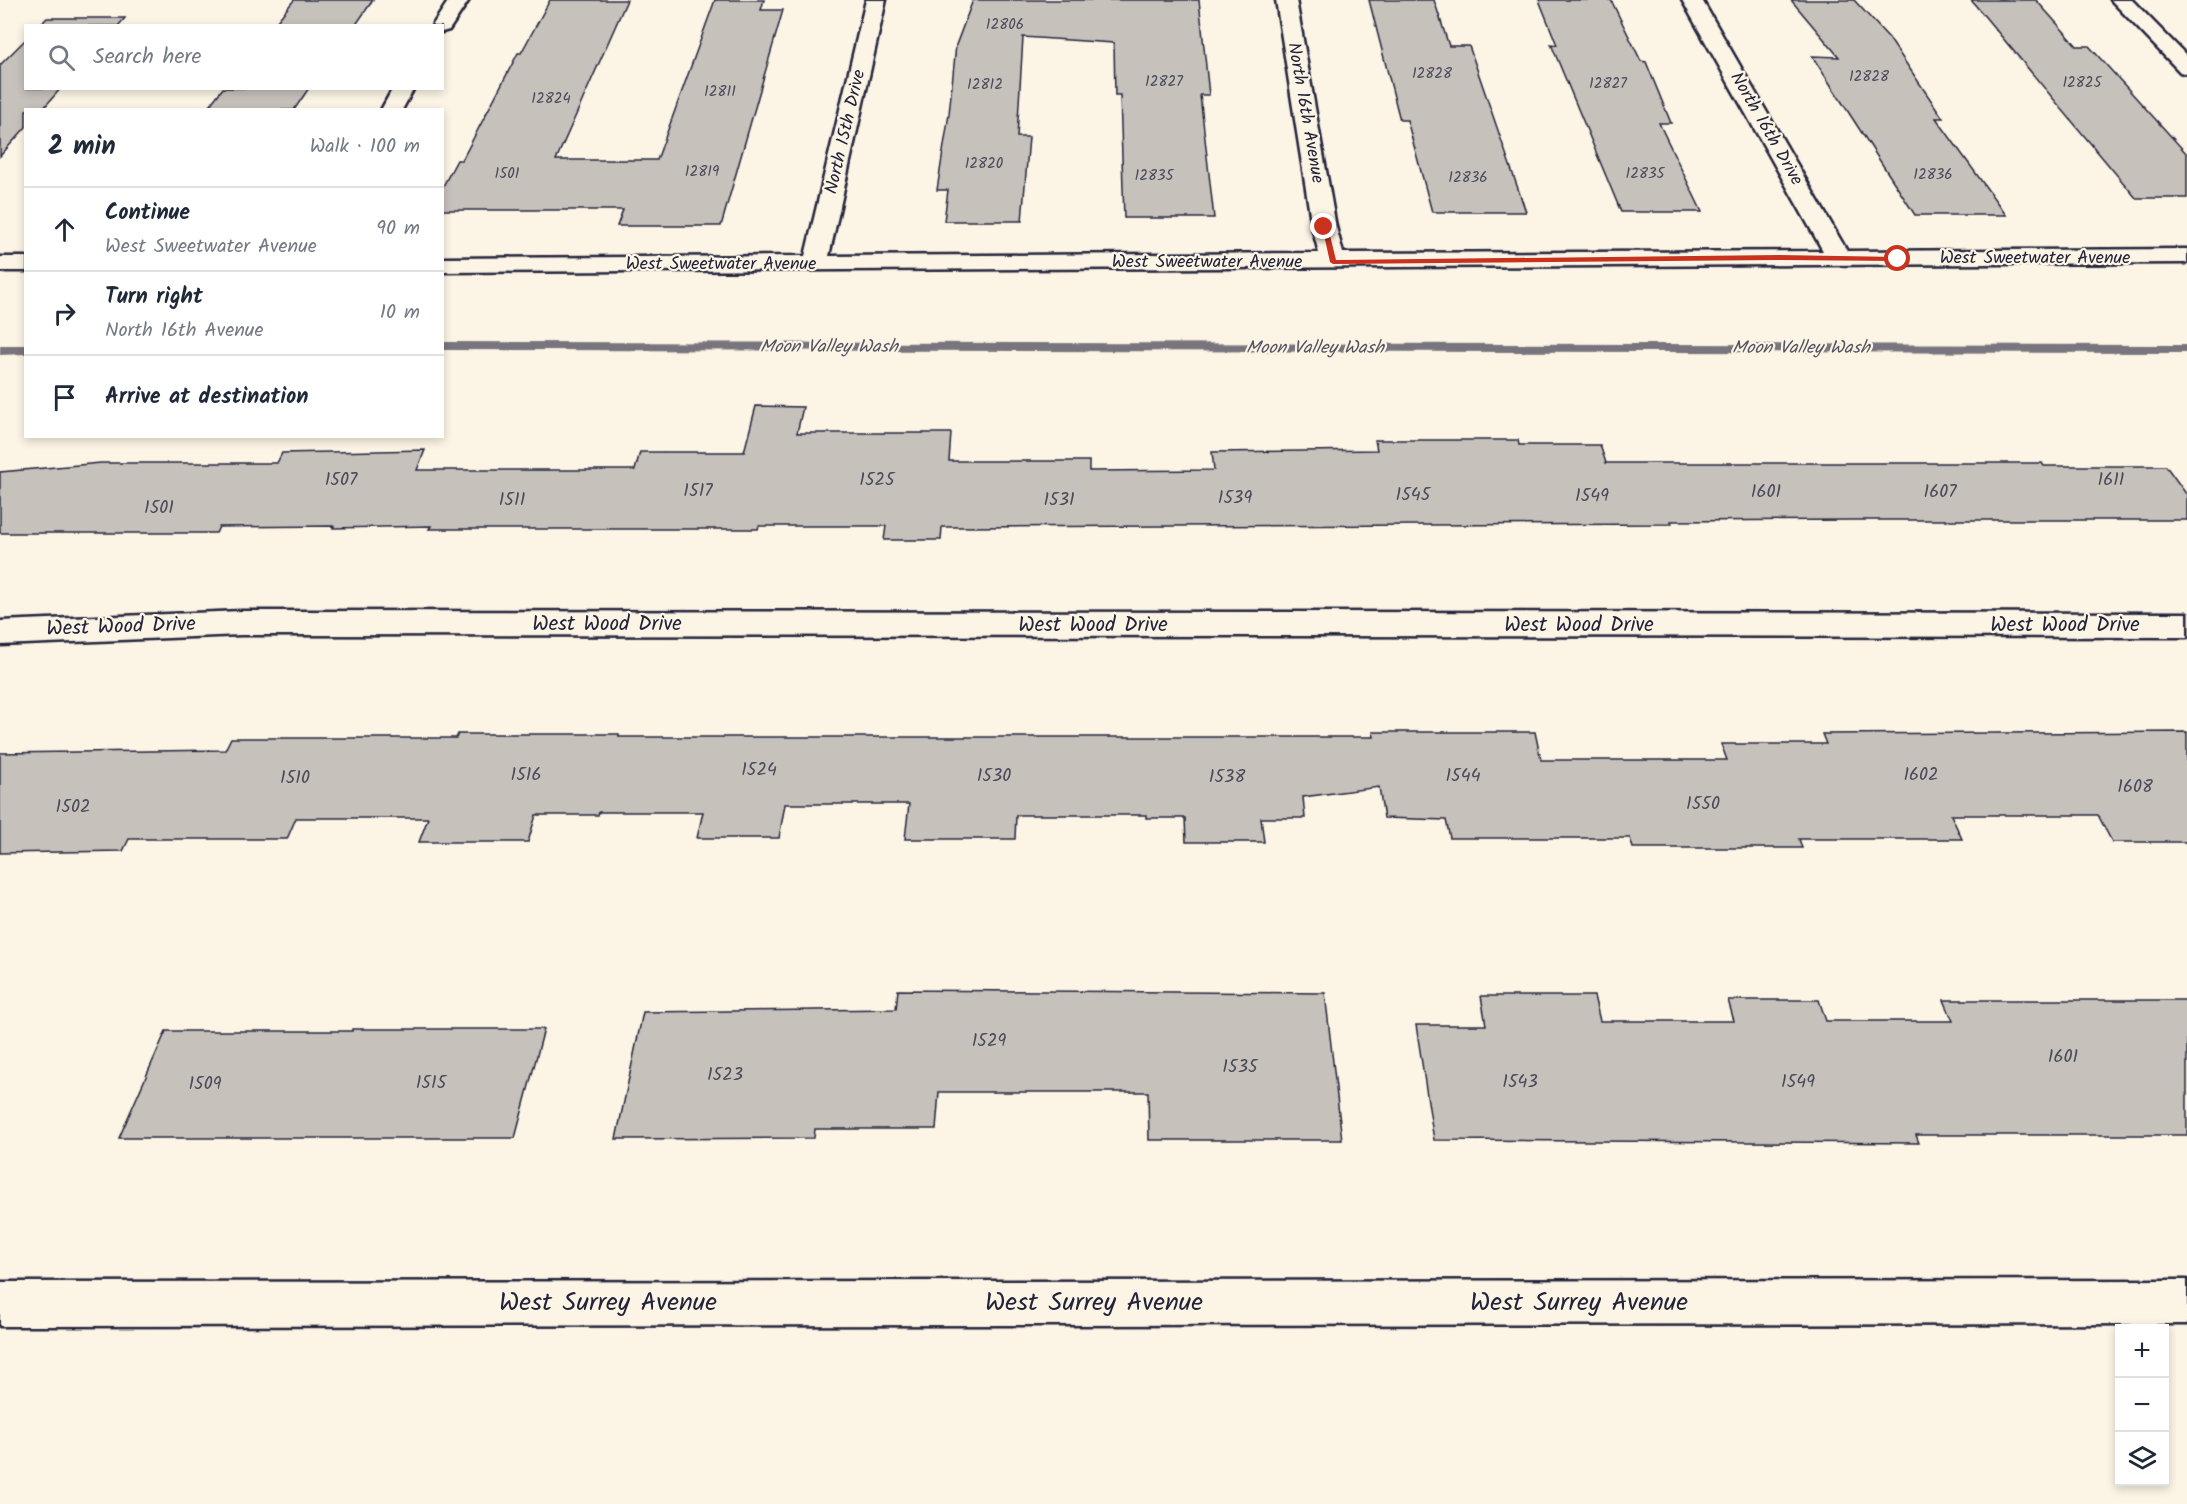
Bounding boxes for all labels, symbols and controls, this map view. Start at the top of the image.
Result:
house number: 12806 [986,13,1024,37]
search box [24,24,444,90]
text: Search here [93,40,201,75]
street label: North 16th Avenue [1278,40,1332,186]
icon: search [45,41,78,74]
house number: 12828 [1412,62,1453,86]
house number: 12828 [1849,65,1890,89]
street label: North 15th Drive [818,67,874,197]
street label: North 16th Drive [1722,67,1810,191]
house number: 12827 [1145,70,1184,94]
house number: 12825 [2062,71,2103,95]
house number: 12827 [1589,72,1628,96]
house number: 12812 [967,73,1003,97]
house number: 12811 [704,80,736,104]
house number: 12824 [531,87,571,111]
text: 2 min [48,126,116,168]
text: Walk · 100 m [310,131,420,163]
house number: 12820 [965,152,1004,176]
house number: 12819 [685,160,720,184]
house number: 1501 [495,162,520,186]
house number: 12835 [1625,162,1665,186]
house number: 12836 [1913,163,1953,187]
house number: 12835 [1134,164,1174,188]
house number: 12836 [1448,166,1488,190]
text: Continue [105,196,190,231]
icon: ahead [48,213,81,246]
text: 90 m [376,213,420,245]
route end [1310,213,1336,239]
text: West Sweetwater Avenue [105,231,317,263]
street label: West Sweetwater Avenue [1940,244,2130,273]
route start [1884,245,1910,271]
street label: West Sweetwater Avenue [1112,248,1302,277]
street label: West Sweetwater Avenue [626,250,816,279]
text: Turn right [105,280,203,315]
icon: right [48,297,81,330]
text: 10 m [380,297,420,329]
text: North 16th Avenue [105,315,263,347]
water label: Moon Valley Wash [760,333,899,362]
water label: Moon Valley Wash [1246,334,1385,363]
water label: Moon Valley Wash [1732,334,1871,363]
text: Arrive at destination [105,380,308,415]
icon: arrive [48,381,81,414]
house number: 1507 [325,466,358,495]
house number: 1525 [859,466,896,495]
house number: 1611 [2098,466,2124,495]
house number: 1517 [683,477,713,506]
house number: 1601 [1751,478,1781,507]
house number: 1607 [1924,478,1957,507]
house number: 1545 [1396,481,1432,510]
house number: 1549 [1575,482,1609,511]
house number: 1539 [1218,484,1252,513]
house number: 1511 [499,486,525,515]
house number: 1531 [1043,486,1075,515]
house number: 1501 [144,494,174,523]
street label: West Wood Drive [46,608,197,646]
street label: West Wood Drive [532,608,682,641]
street label: West Wood Drive [1018,609,1168,642]
street label: West Wood Drive [1504,609,1654,642]
street label: West Wood Drive [1990,609,2140,642]
house number: 1524 [741,756,777,785]
house number: 1516 [511,761,541,790]
house number: 1602 [1903,761,1939,790]
house number: 1530 [977,762,1011,791]
house number: 1544 [1445,762,1481,791]
house number: 1538 [1209,763,1245,792]
house number: 1510 [280,764,310,793]
house number: 1608 [2117,773,2153,802]
house number: 1550 [1686,790,1720,819]
house number: 1502 [56,793,90,822]
house number: 1529 [972,1027,1006,1056]
house number: 1601 [2048,1043,2078,1072]
house number: 1535 [1222,1053,1259,1082]
house number: 1523 [707,1061,743,1090]
house number: 1543 [1502,1068,1538,1097]
house number: 1549 [1781,1068,1815,1097]
house number: 1515 [416,1069,448,1098]
house number: 1509 [188,1070,222,1099]
street label: West Surrey Avenue [499,1282,717,1324]
street label: West Surrey Avenue [985,1282,1203,1324]
street label: West Surrey Avenue [1470,1282,1688,1324]
map controls [2115,1324,2169,1486]
button: + [2115,1324,2169,1378]
button: − [2115,1378,2169,1432]
button: layers [2115,1432,2169,1486]

